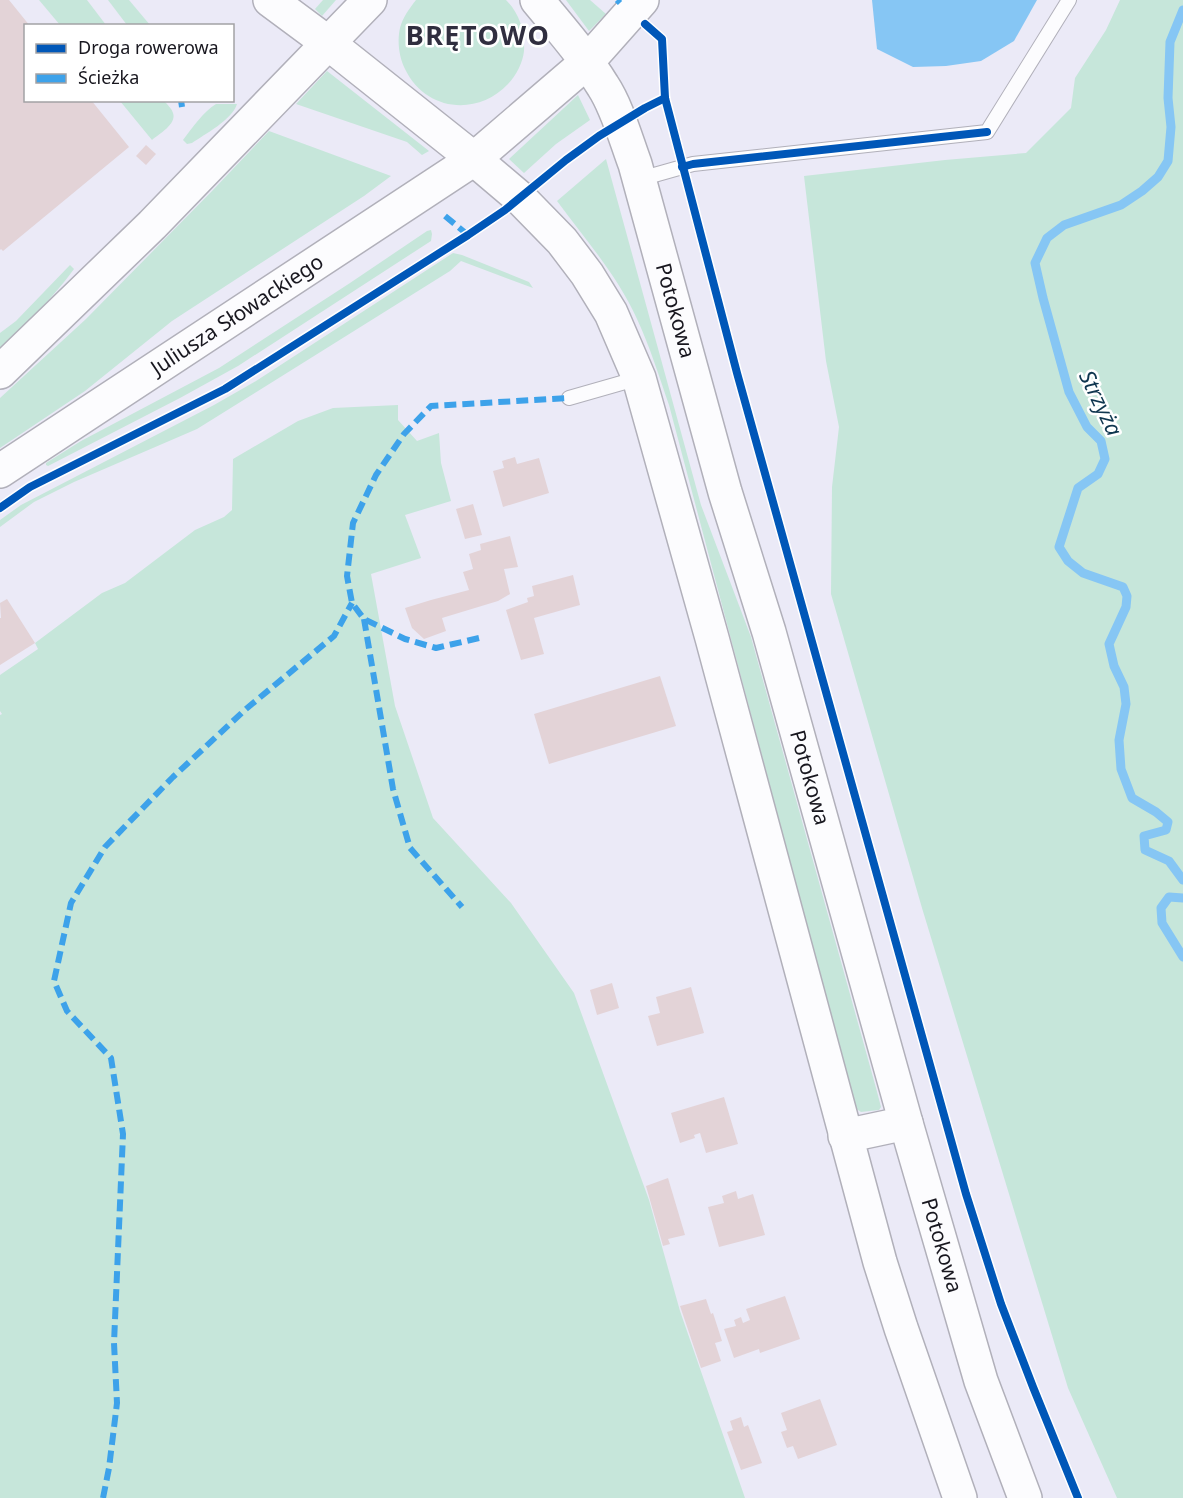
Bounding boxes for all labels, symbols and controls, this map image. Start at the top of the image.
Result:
district label: BRĘTOWO [406,16,550,53]
legend [24,24,234,102]
text: Droga rowerowa [78,35,219,59]
text: Ścieżka [78,65,139,89]
street label: Juliusza Słowackiego [143,247,329,382]
street label: Potokowa [650,260,703,361]
water label: Strzyża [1073,365,1131,441]
street label: Potokowa [784,727,837,828]
street label: Potokowa [915,1194,970,1296]

